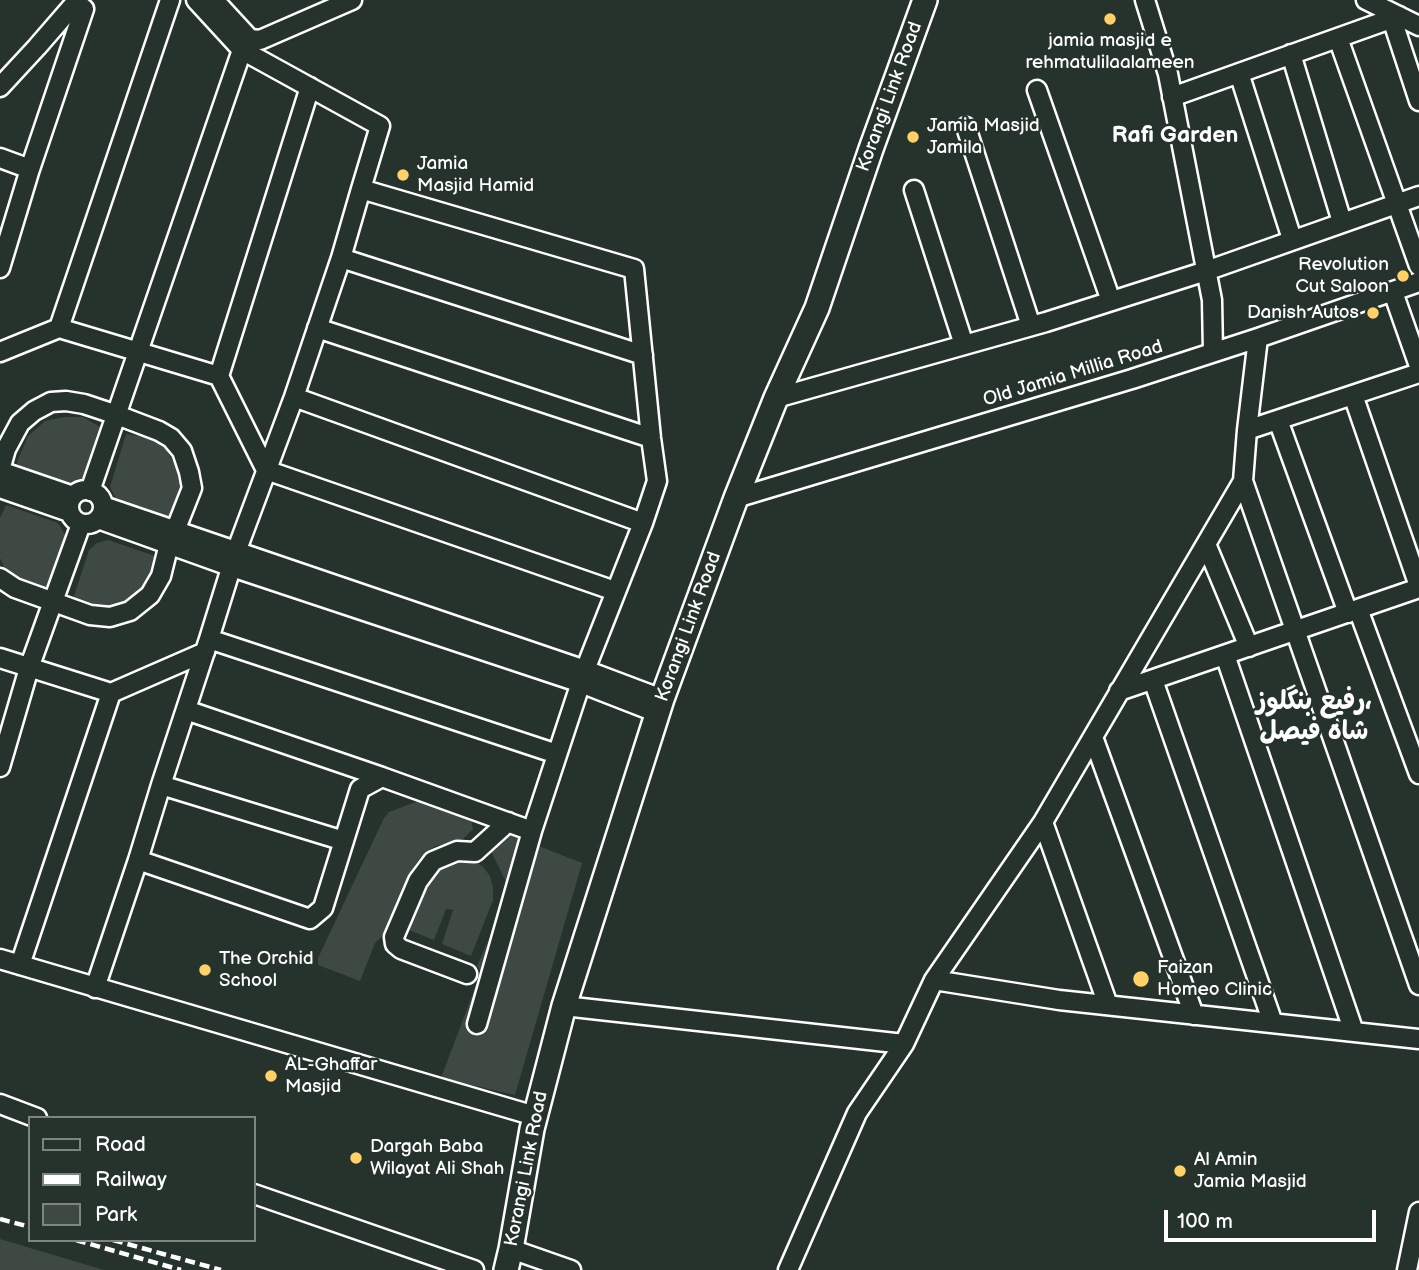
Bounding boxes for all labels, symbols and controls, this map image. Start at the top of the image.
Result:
marker: jamia masjid e rehmatulilaalameen [1102,11,1118,27]
street label: Korangi Link Road [852,19,928,175]
place label: jamia masjid e rehmatulilaalameen [1025,30,1195,74]
place label: Jamia Masjid Jamila [927,115,1040,159]
district label: Rafi Garden [1112,122,1238,150]
marker: Jamia Masjid Jamila [905,129,921,145]
place label: Jamia Masjid Hamid [417,153,534,197]
marker: Jamia Masjid Hamid [395,167,411,183]
place label: Revolution Cut Saloon [1295,254,1389,298]
marker: Revolution Cut Saloon [1395,268,1411,284]
place label: Danish Autos [1247,302,1359,324]
marker: Danish Autos [1365,305,1381,321]
street label: Old Jamia Millia Road [980,336,1166,412]
street label: Korangi Link Road [651,549,727,705]
district label: رفیع بنگلوز، شاہ فیصل [1256,686,1372,748]
place label: The Orchid School [219,948,314,992]
place label: Faizan Homeo Clinic [1157,957,1272,1001]
marker: The Orchid School [197,962,213,978]
marker: Faizan Homeo Clinic [1131,969,1151,989]
place label: AL-Ghaffar Masjid [285,1054,377,1098]
marker: AL-Ghaffar Masjid [263,1068,279,1084]
street label: Korangi Link Road [501,1089,553,1249]
legend [28,1116,256,1242]
text: Road [95,1132,146,1157]
place label: Dargah Baba Wilayat Ali Shah [370,1136,504,1180]
place label: Al Amin Jamia Masjid [1194,1149,1307,1193]
marker: Dargah Baba Wilayat Ali Shah [348,1150,364,1166]
marker: Al Amin Jamia Masjid [1172,1163,1188,1179]
text: Railway [95,1167,167,1192]
scale bar [1167,1196,1379,1240]
text: Park [95,1202,137,1227]
text: 100 m [1177,1209,1233,1234]

